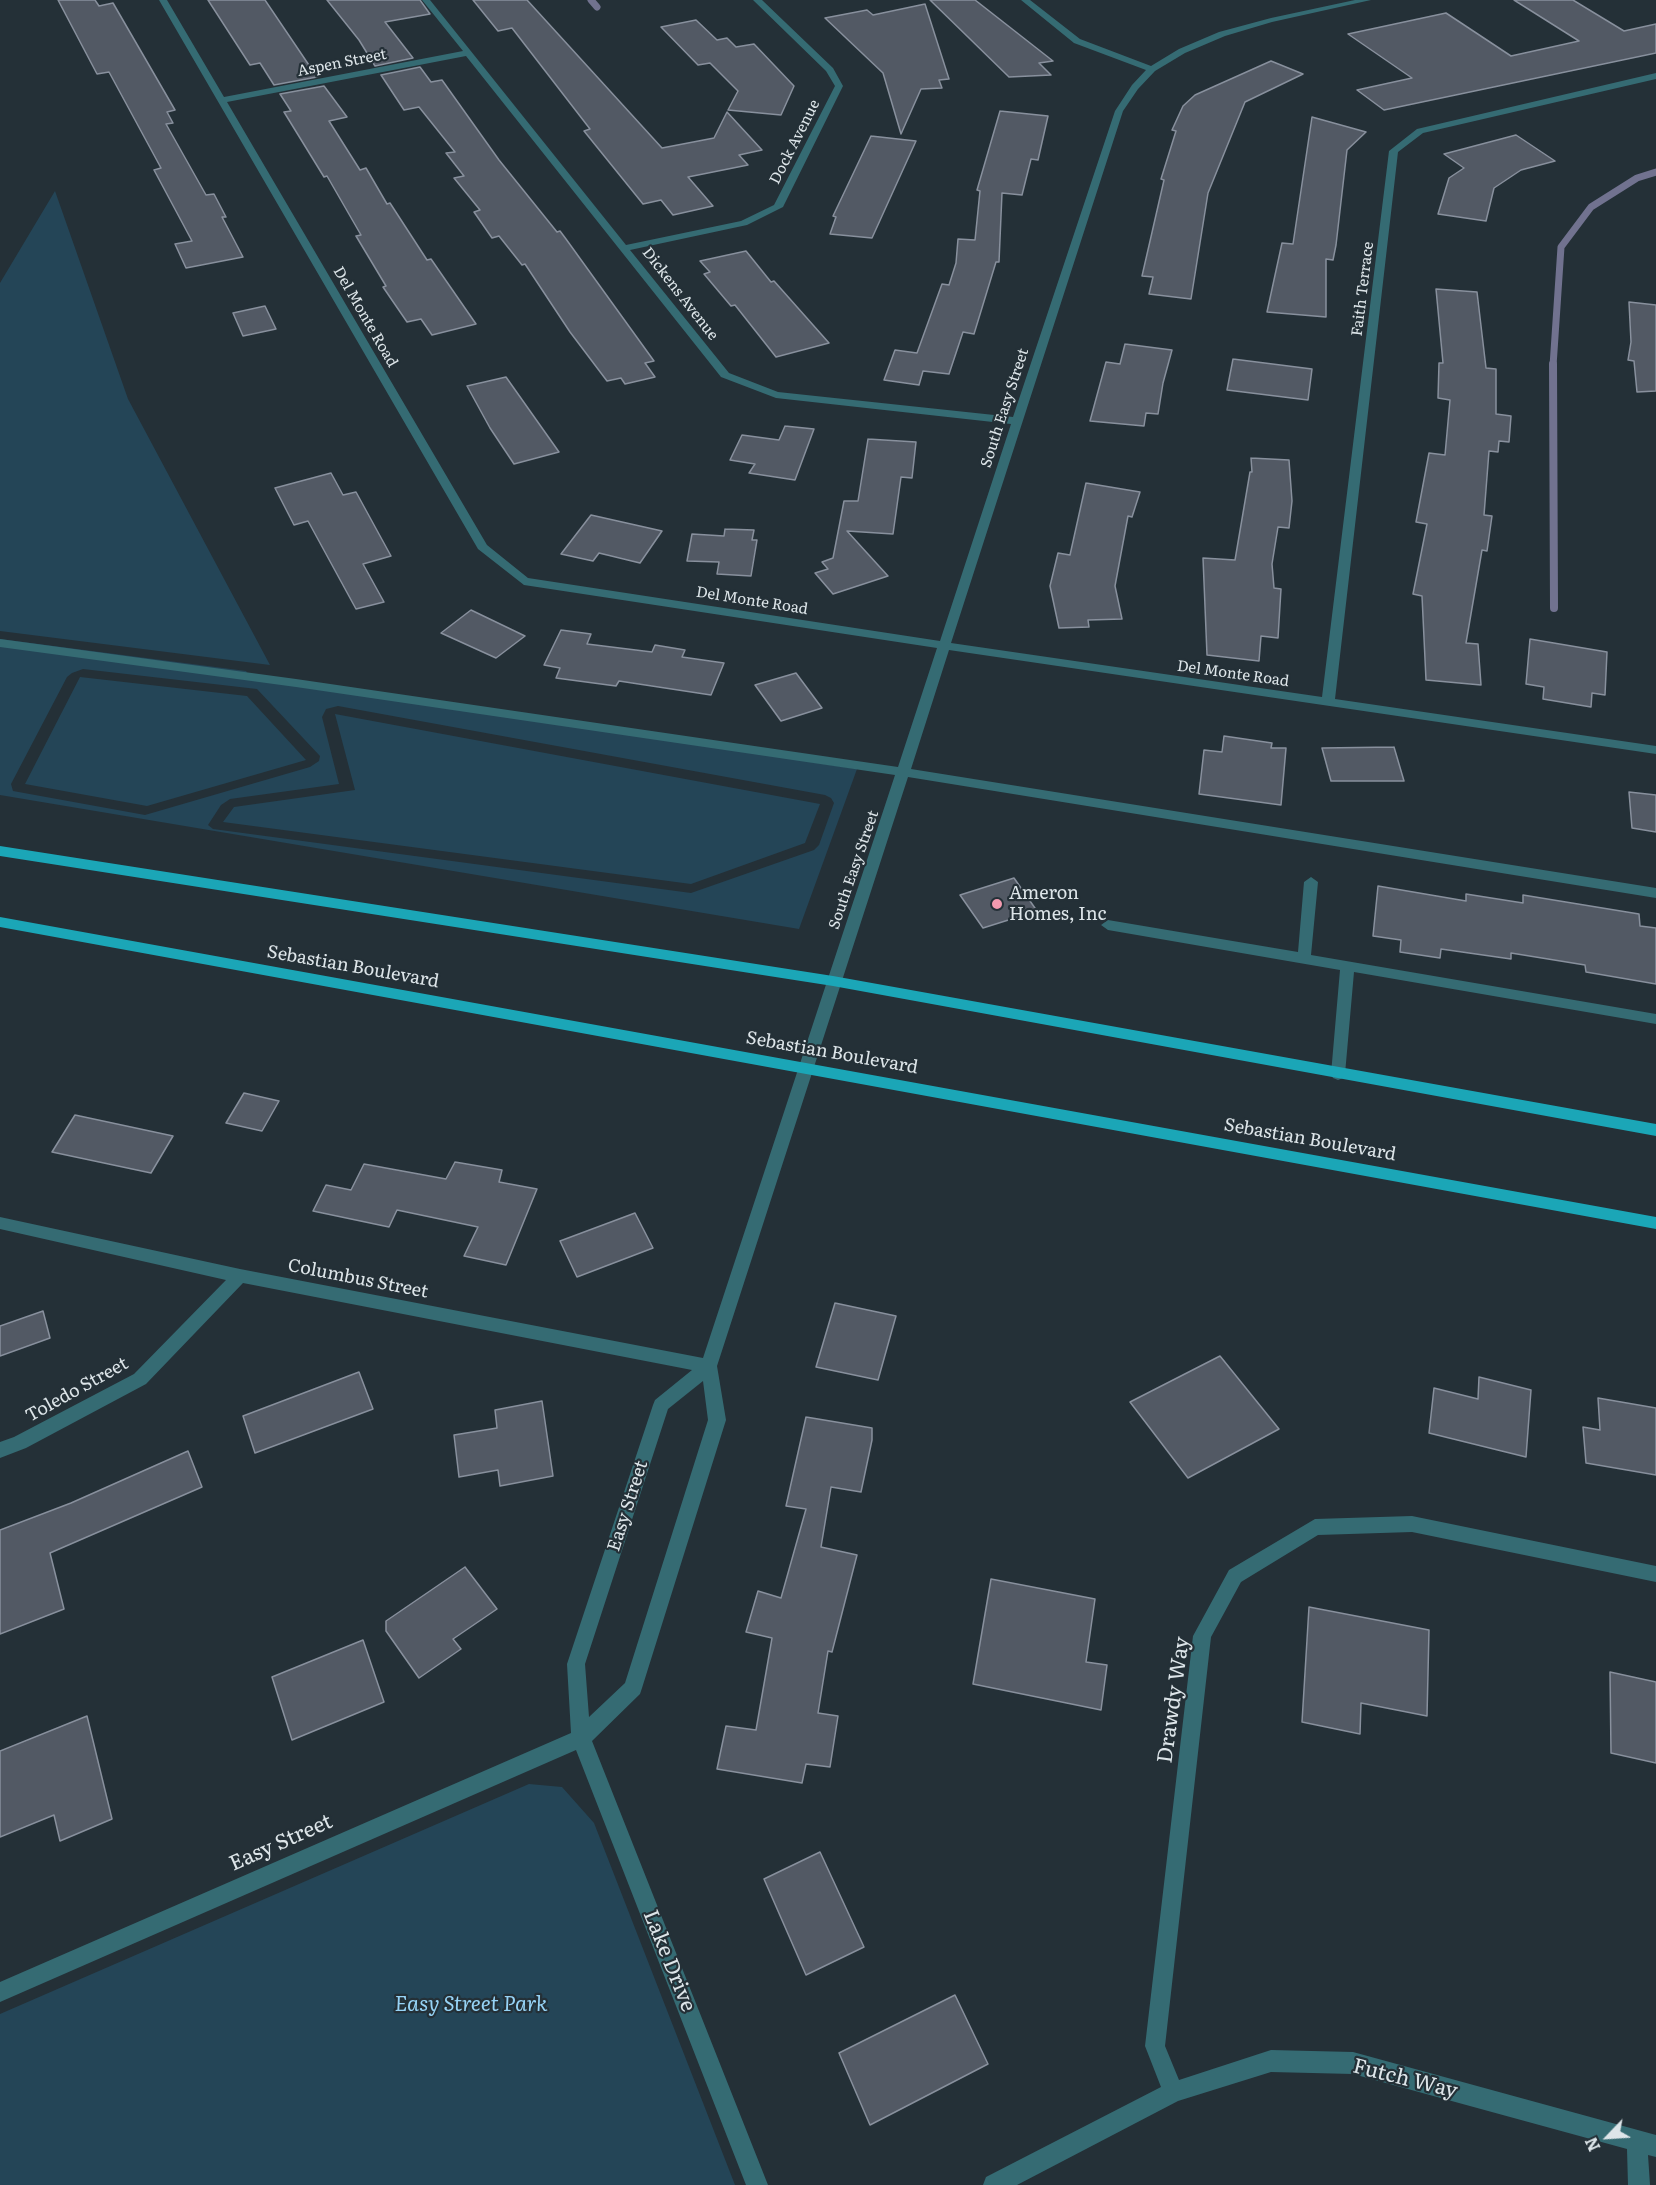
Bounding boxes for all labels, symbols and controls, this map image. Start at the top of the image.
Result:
street label: Aspen Street [296,46,388,80]
street label: Dock Avenue [766,97,824,187]
street label: Faith Terrace [1348,241,1378,337]
street label: Dickens Avenue [638,244,722,344]
street label: Del Monte Road [329,264,401,370]
street label: South Easy Street [977,346,1033,470]
street label: Del Monte Road [695,583,809,619]
street label: Del Monte Road [1176,657,1290,691]
street label: South Easy Street [825,808,883,932]
place label: Ameron Homes, Inc [1009,883,1107,926]
marker: Ameron Homes, Inc [990,897,1004,911]
street label: Sebastian Boulevard [265,941,441,993]
street label: Sebastian Boulevard [744,1027,920,1079]
street label: Sebastian Boulevard [1222,1114,1398,1166]
street label: Columbus Street [286,1255,430,1303]
street label: Toledo Street [22,1353,132,1427]
street label: Easy Street [603,1458,653,1554]
street label: Drawdy Way [1153,1635,1195,1765]
street label: Easy Street [226,1809,336,1877]
street label: Lake Drive [637,1906,701,2016]
park label: Easy Street Park [394,1992,548,2018]
street label: Futch Way [1350,2054,1460,2104]
north arrow [1578,2107,1638,2167]
text: N [1578,2133,1605,2156]

